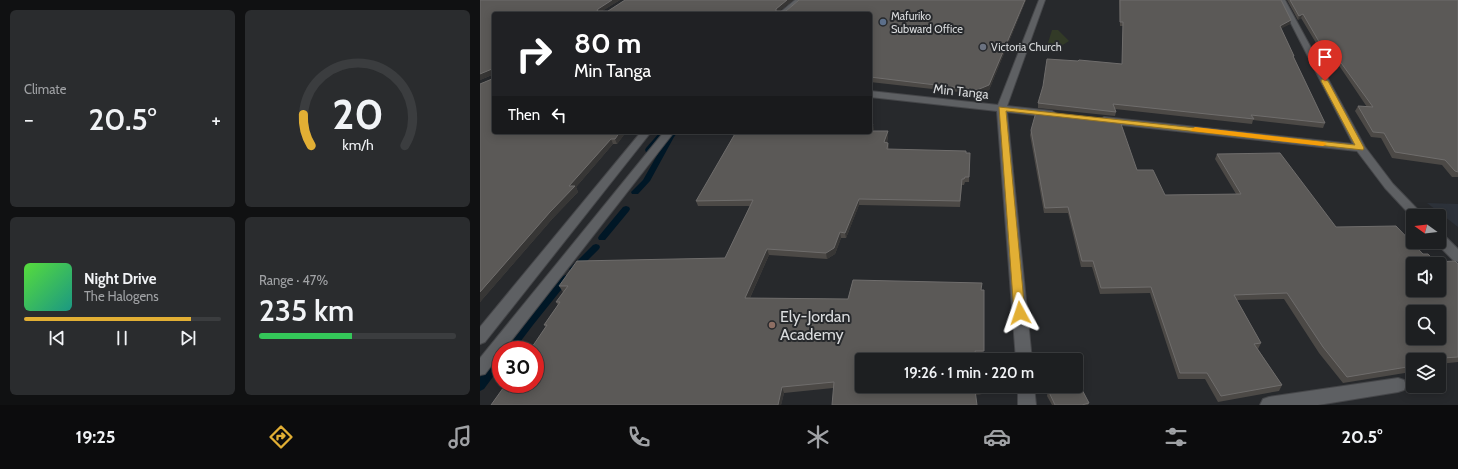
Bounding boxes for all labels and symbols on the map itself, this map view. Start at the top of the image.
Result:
place label: Mafuriko Subward Office [891,9,963,36]
marker: Mafuriko Subward Office [878,17,888,27]
place label: Victoria Church [991,40,1062,54]
pin [1308,40,1342,81]
marker: Victoria Church [978,42,988,52]
street label: Min Tanga [932,80,990,102]
north arrow [1406,209,1446,249]
position arrow [999,292,1041,334]
place label: Ely-Jordan Academy [780,307,850,344]
marker: Ely-Jordan Academy [767,320,777,330]
speed limit sign: 30 [492,341,544,393]

